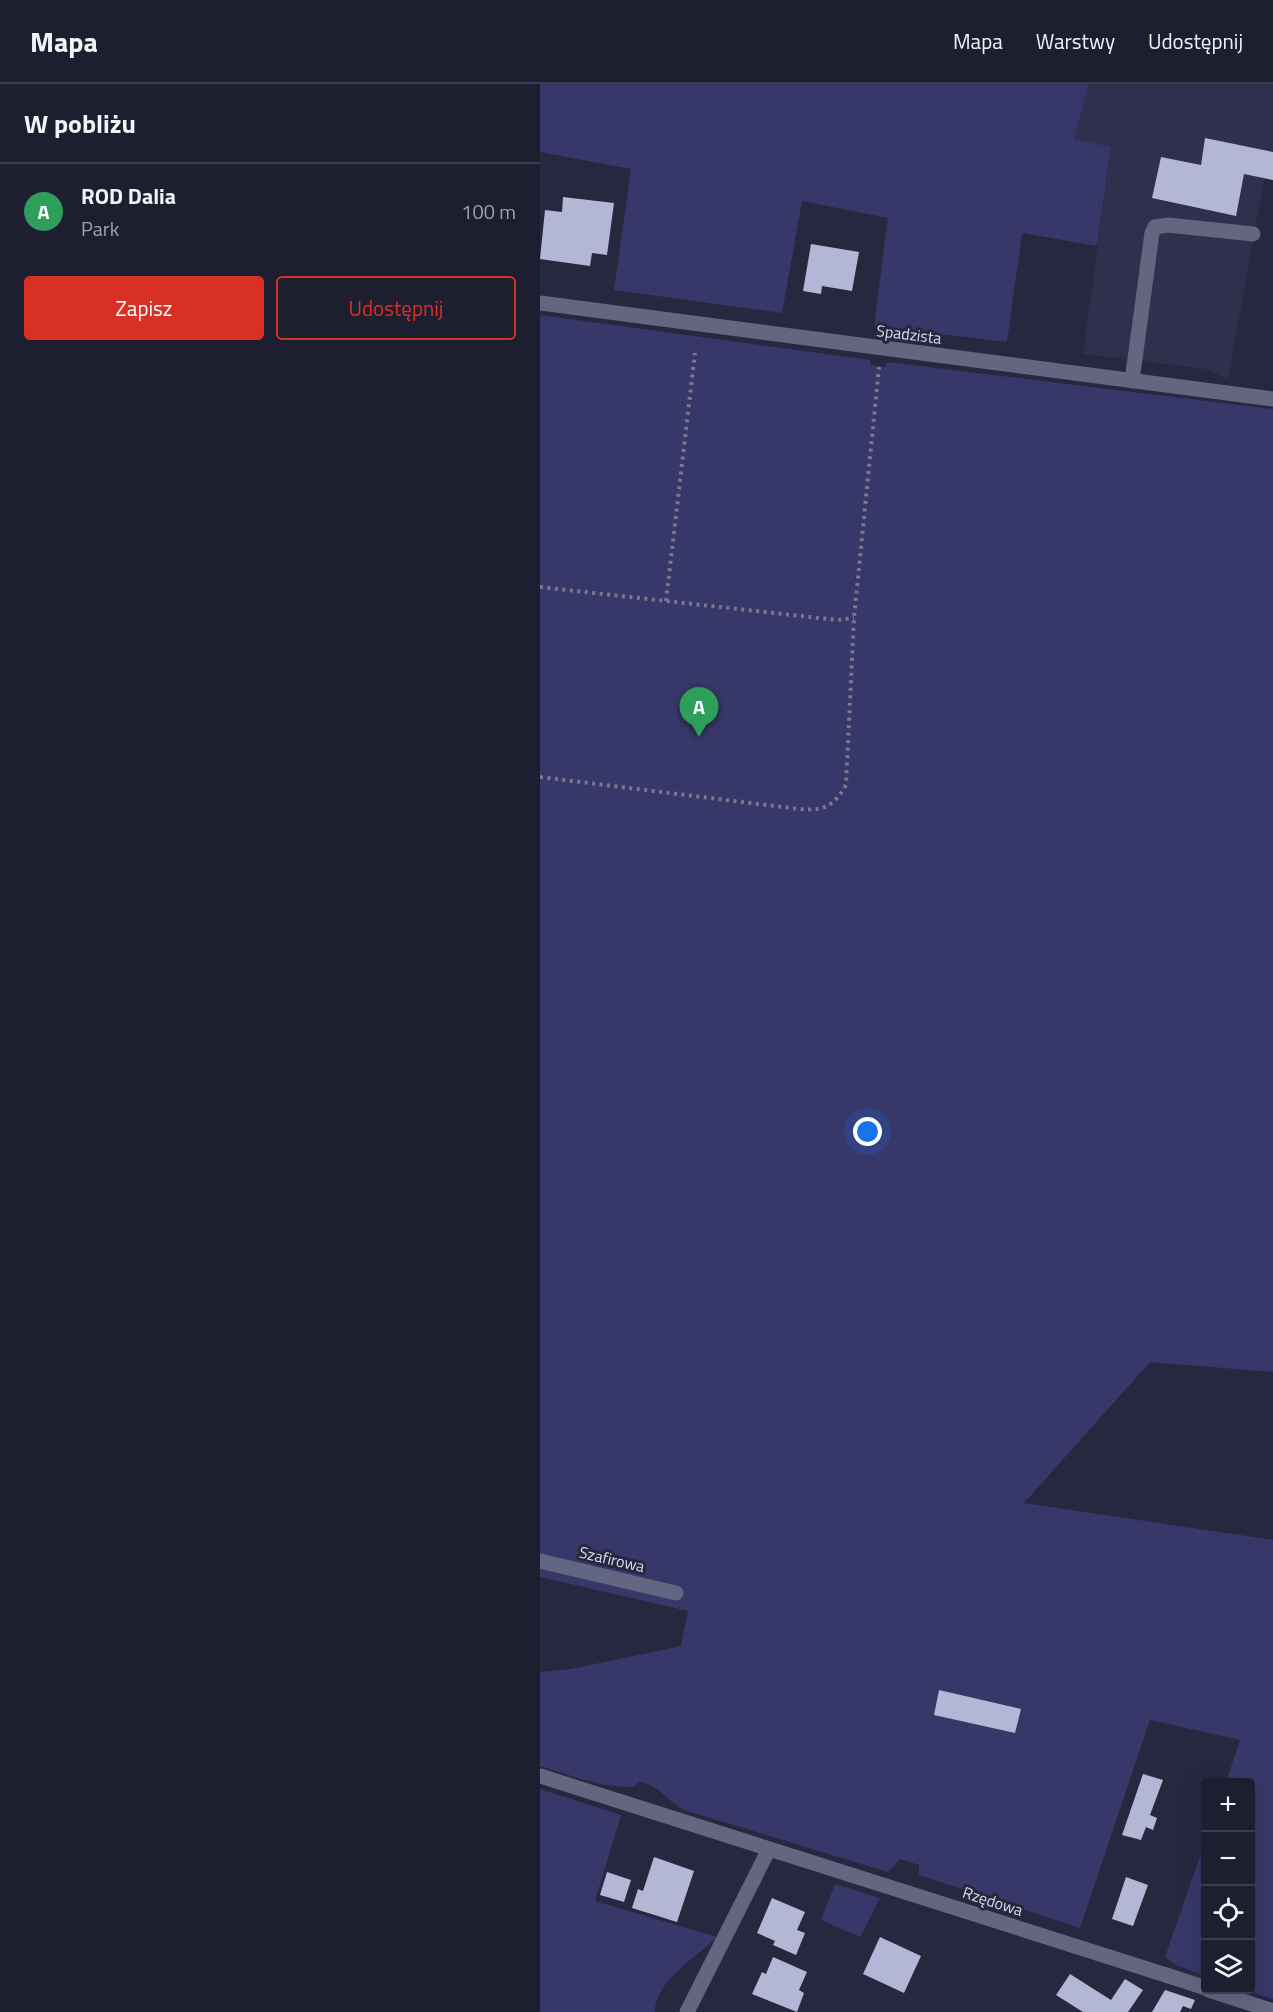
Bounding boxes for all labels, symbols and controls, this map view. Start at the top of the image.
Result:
text: Mapa [30,20,98,63]
text: Mapa [953,25,1003,57]
text: Warstwy [1036,25,1115,57]
text: Udostępnij [1148,25,1243,57]
text: W pobliżu [24,104,136,143]
text: ROD Dalia [81,179,176,213]
text: A [37,196,50,227]
text: 100 m [461,196,516,227]
text: Park [81,213,119,244]
button: Zapisz [24,276,264,340]
button: Udostępnij [276,276,516,340]
street label: Spadzista [875,318,943,350]
pin: A [680,688,718,737]
your location [853,1117,882,1146]
street label: Szafirowa [577,1540,647,1578]
map controls [1201,1778,1255,1994]
button: + [1201,1778,1255,1832]
button: − [1201,1832,1255,1886]
street label: Rzędowa [960,1880,1026,1922]
button: locate [1201,1886,1255,1940]
button: layers [1201,1940,1255,1994]

